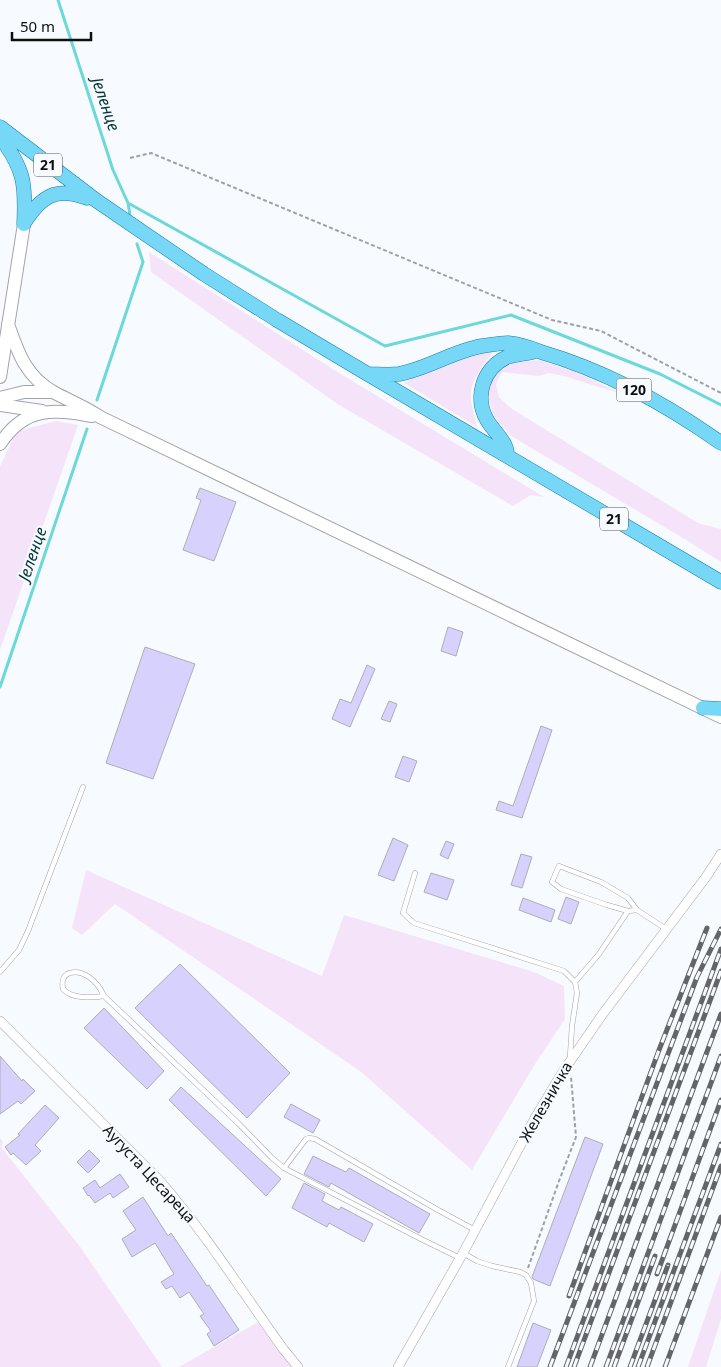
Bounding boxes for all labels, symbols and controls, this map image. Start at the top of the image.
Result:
scale bar [12,10,91,42]
text: 50 m [20,16,55,36]
water label: Јеленце [86,71,126,134]
road number: 21 [34,154,62,176]
road number: 120 [616,378,652,402]
road number: 21 [600,508,628,530]
water label: Јеленце [12,524,52,587]
street label: Железничка [514,1058,576,1145]
street label: Аугуста Цесареца [99,1120,200,1227]

